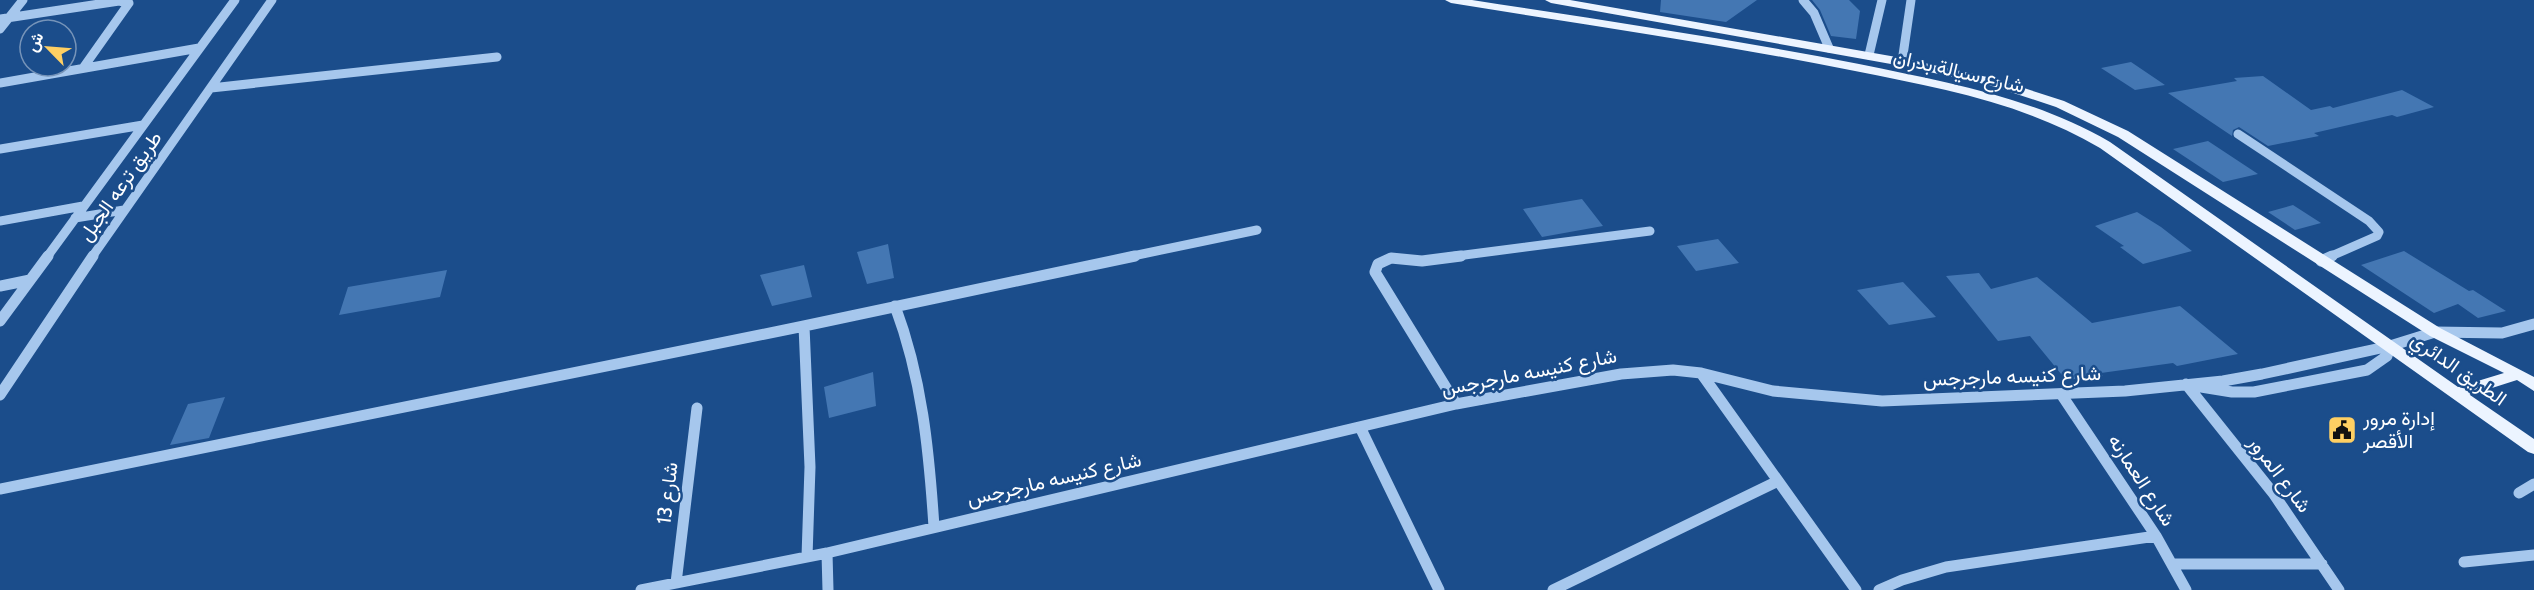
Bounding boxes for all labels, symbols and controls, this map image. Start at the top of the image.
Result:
north arrow [18,18,78,78]
text: ش [22,29,48,55]
street label: شارع سيالة بدران [1891,44,2027,100]
street label: طريق ترعه الجبل [73,126,168,246]
street label: الطريق الدائري [2404,327,2512,415]
street label: شارع كنيسه مارجرجس [1439,343,1619,403]
street label: شارع كنيسه مارجرجس [1923,361,2102,393]
place label: إدارة مرور الأقصر [2362,406,2435,454]
public building icon: إدارة مرور الأقصر [2326,414,2358,446]
street label: شارع العمارنه [2102,430,2181,532]
street label: شارع المرور [2241,430,2317,518]
street label: شارع كنيسه مارجرجس [964,447,1144,513]
street label: شارع 13 [651,461,685,526]

